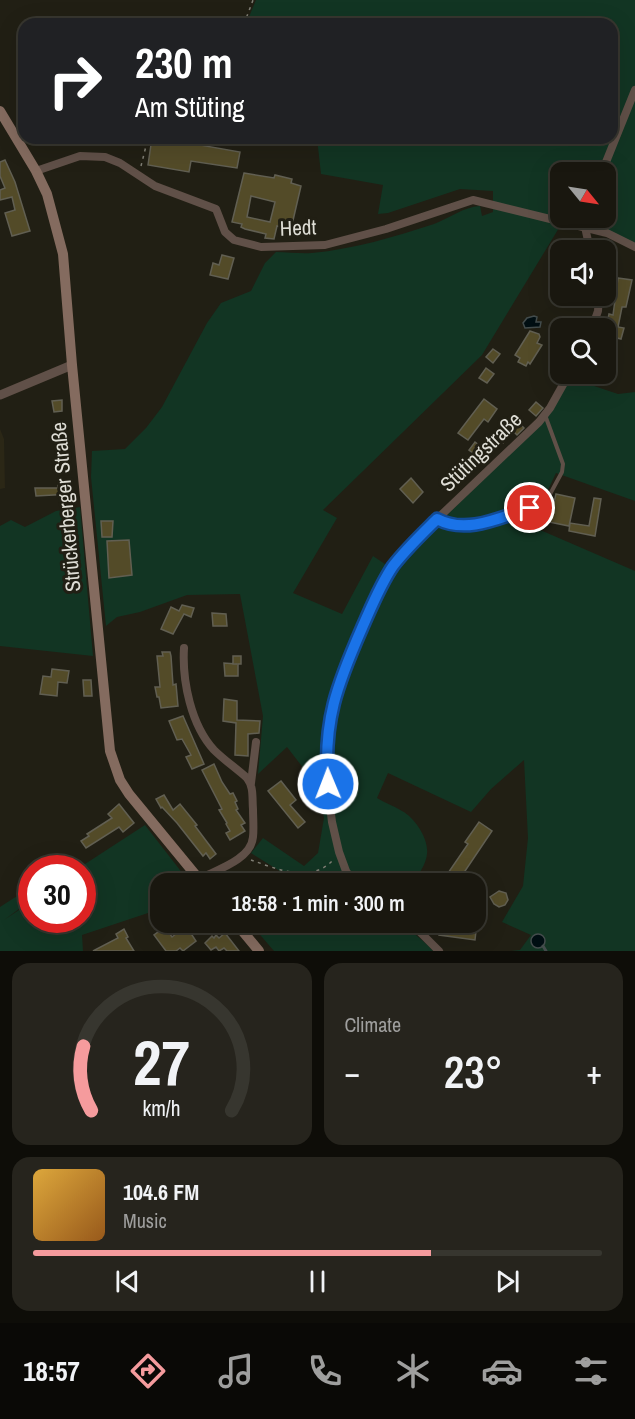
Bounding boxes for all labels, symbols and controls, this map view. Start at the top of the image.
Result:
text: 230 m [135,35,233,91]
icon: right [36,42,114,120]
text: Am Stüting [135,89,245,125]
north arrow [550,162,616,228]
map controls [550,162,616,384]
street label: Hedt [279,212,317,243]
button: sound [550,240,616,306]
button: search [550,318,616,384]
street label: Stütingstraße [433,405,528,498]
street label: Strückerberger Straße [44,421,87,593]
pin [504,482,555,533]
icon: arrive [513,491,546,524]
position arrow [296,752,360,816]
speed limit sign: 30 [18,855,96,933]
text: 18:58 · 1 min · 300 m [231,888,405,918]
text: Climate [345,1011,401,1038]
text: 27 [133,1020,190,1104]
text: 23° [444,1041,503,1102]
text: − [345,1050,360,1094]
text: + [586,1050,602,1094]
text: km/h [143,1094,181,1123]
text: 104.6 FM [123,1177,199,1207]
text: Music [123,1207,167,1234]
icon: previous [111,1265,144,1298]
icon: pause [301,1265,334,1298]
icon: next [491,1265,524,1298]
icon: directions [127,1350,169,1392]
icon: music [215,1350,257,1392]
icon: phone [304,1350,346,1392]
icon: climate [392,1350,434,1392]
icon: car [481,1350,523,1392]
icon: filters [570,1350,612,1392]
text: 18:57 [23,1353,80,1389]

